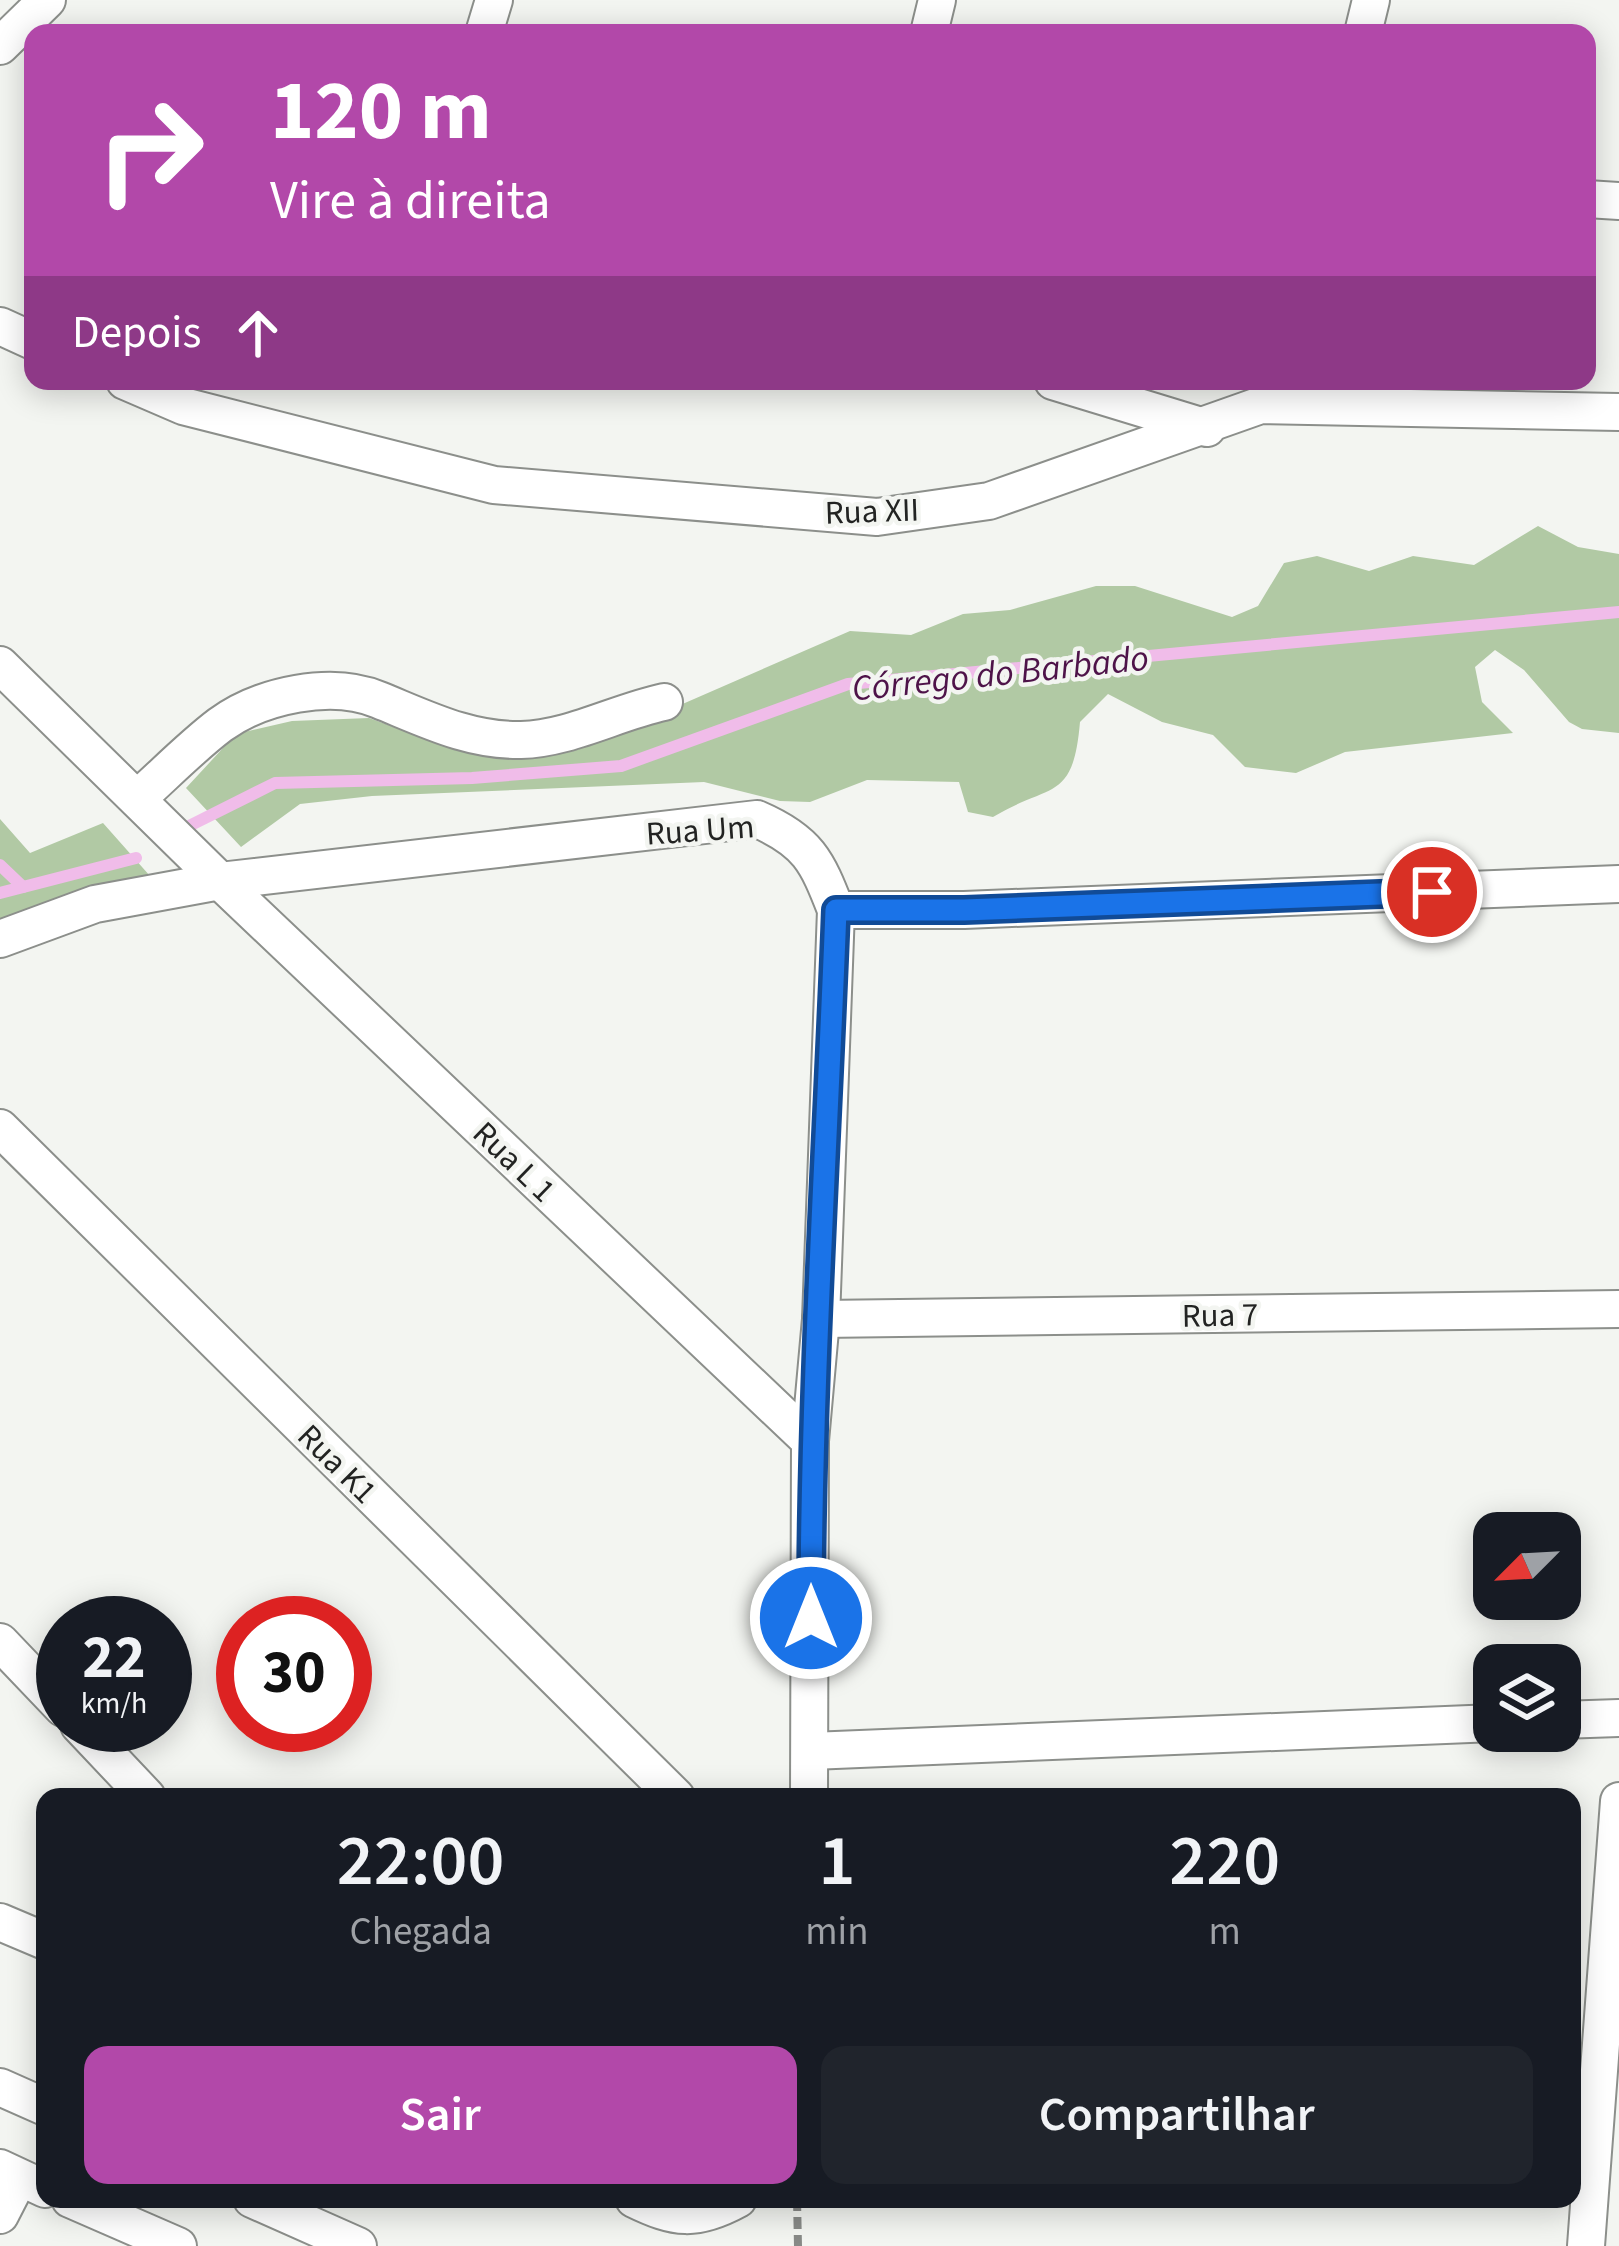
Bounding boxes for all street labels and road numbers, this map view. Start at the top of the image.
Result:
street label: Rua XII [824,486,920,537]
street label: Rua Um [644,803,756,858]
street label: Rua L 1 [462,1111,566,1213]
street label: Rua 7 [1181,1291,1259,1340]
street label: Rua K1 [287,1414,387,1514]

